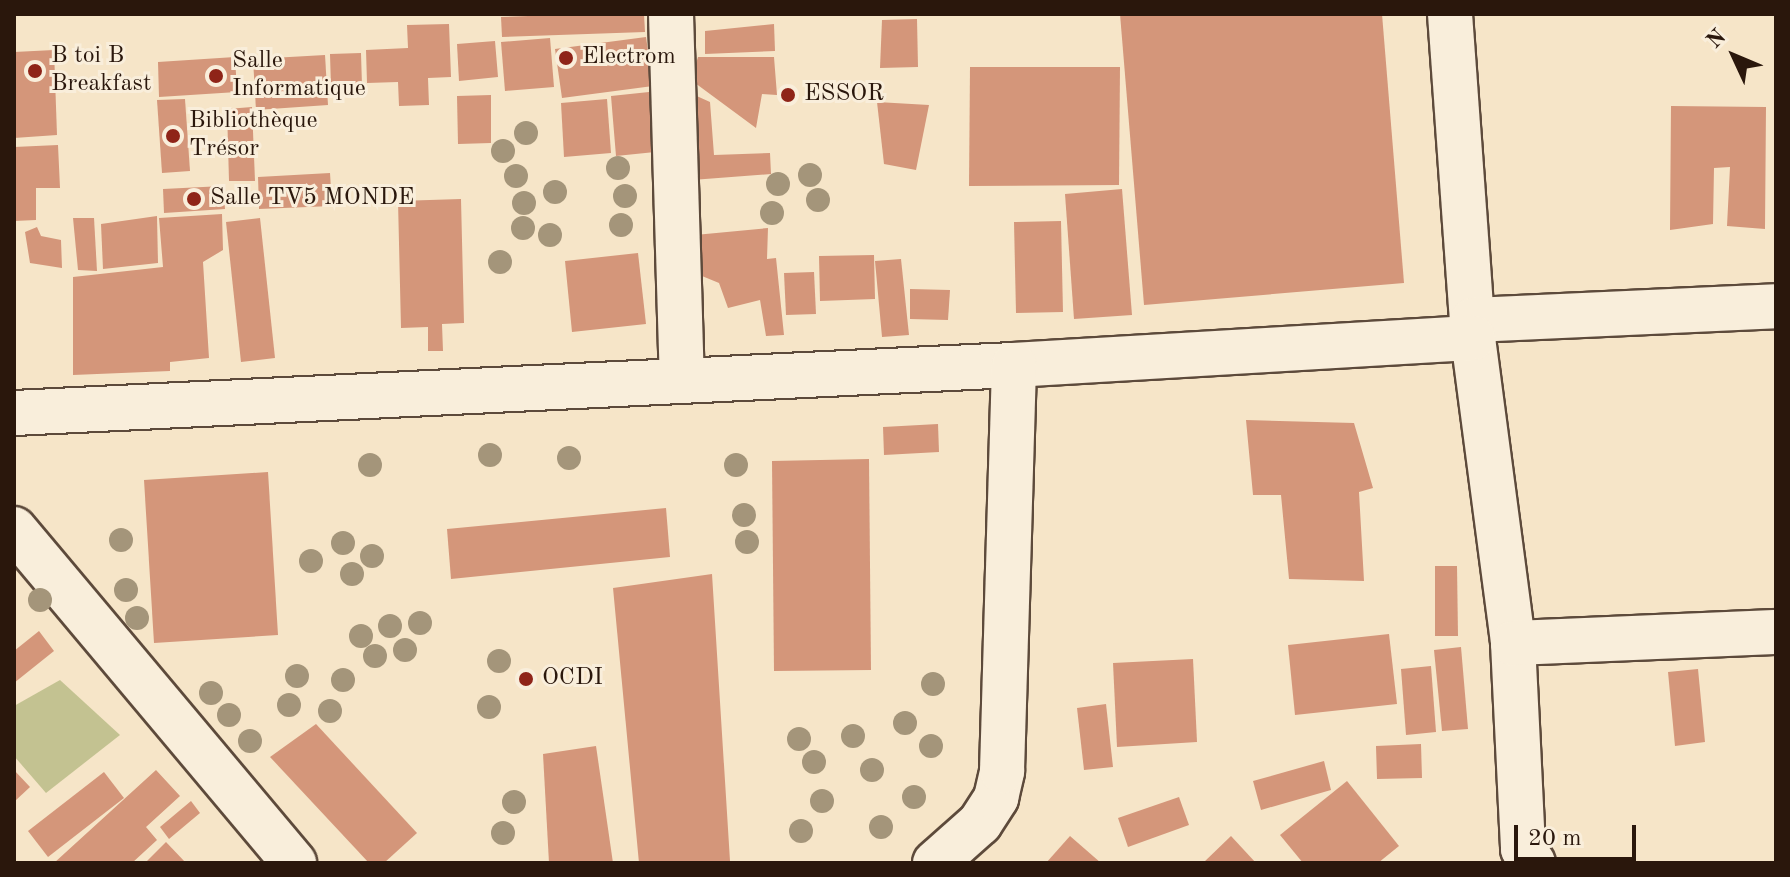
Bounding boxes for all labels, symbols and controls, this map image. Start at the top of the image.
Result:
north arrow [1694,16,1774,96]
text: N [1703,26,1730,53]
place label: B toi B Breakfast [51,43,151,99]
place label: Electrom [582,44,676,72]
place label: Salle Informatique [232,48,366,104]
marker: Electrom [557,49,575,67]
marker: B toi B Breakfast [26,62,44,80]
marker: Salle Informatique [207,67,225,85]
place label: ESSOR [804,81,884,109]
marker: ESSOR [779,86,797,104]
place label: Bibliothèque Trésor [189,108,318,164]
marker: Bibliothèque Trésor [164,127,182,145]
place label: Salle TV5 MONDE [210,185,414,213]
marker: Salle TV5 MONDE [185,190,203,208]
place label: OCDI [542,665,603,693]
marker: OCDI [517,670,535,688]
scale bar [1518,809,1640,859]
text: 20 m [1528,827,1582,851]

